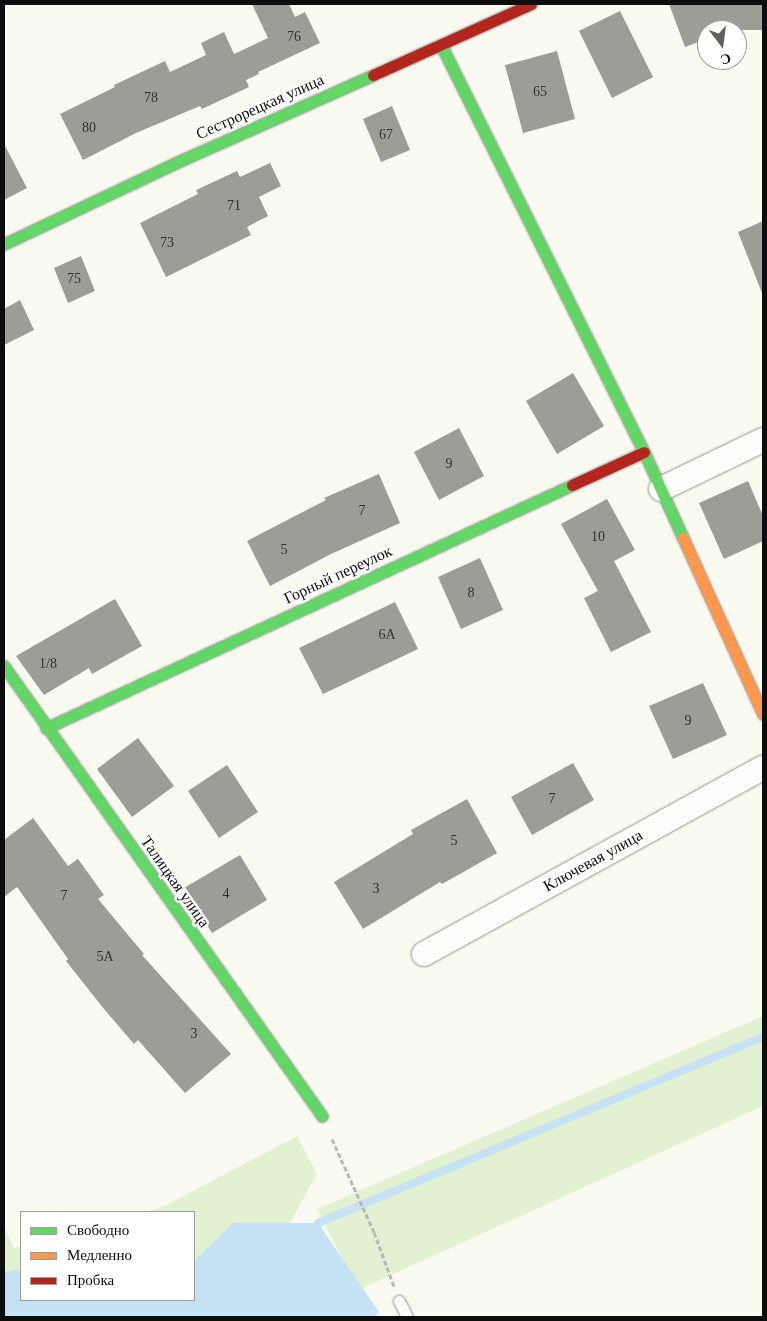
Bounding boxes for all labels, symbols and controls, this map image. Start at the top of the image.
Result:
north arrow [697,20,747,70]
house number: 76 [287,29,301,45]
text: С [719,50,733,68]
street label: Сестрорецкая улица [193,70,327,144]
house number: 65 [533,84,547,100]
house number: 78 [144,90,158,106]
house number: 80 [82,120,96,136]
house number: 67 [379,127,393,143]
house number: 71 [227,198,241,214]
house number: 73 [160,235,174,251]
house number: 75 [67,271,81,287]
house number: 9 [446,456,452,472]
house number: 7 [358,503,366,519]
house number: 10 [591,529,605,545]
house number: 5 [280,542,288,558]
street label: Горный переулок [281,542,395,608]
house number: 8 [468,585,474,601]
house number: 6А [378,627,396,643]
house number: 1/8 [39,656,57,672]
house number: 9 [684,713,691,729]
house number: 7 [548,791,556,807]
street label: Ключевая улица [540,826,646,896]
street label: Талицкая улица [136,833,214,931]
house number: 5 [450,833,458,849]
house number: 3 [372,881,380,897]
house number: 4 [222,886,230,902]
house number: 7 [61,888,68,904]
house number: 5А [96,949,114,965]
house number: 3 [190,1026,198,1042]
legend [20,1211,195,1301]
text: Свободно [67,1222,129,1238]
text: Медленно [67,1247,132,1263]
text: Пробка [67,1272,114,1288]

